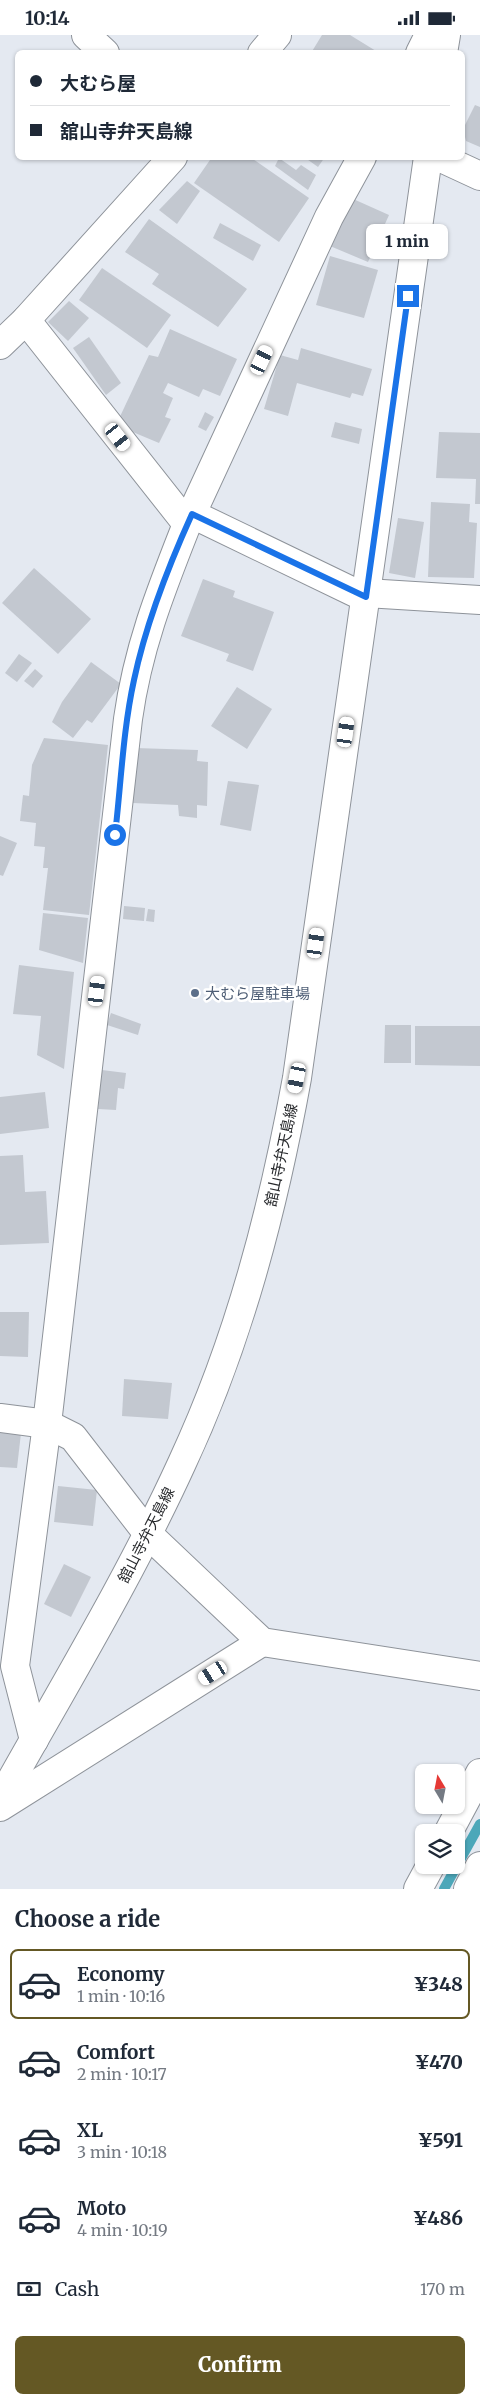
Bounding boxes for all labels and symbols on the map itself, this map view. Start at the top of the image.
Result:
callout: 1 min [367,223,449,259]
route end [397,285,419,307]
car [248,343,275,377]
car [102,421,133,453]
car [336,716,355,748]
route start [104,824,126,846]
car [306,927,325,959]
car [87,975,106,1007]
place label: 大むら屋駐車場 [205,984,310,1003]
marker: 大むら屋駐車場 [189,987,201,999]
car [286,1062,307,1094]
street label: 舘山寺弁天島線 [261,1102,301,1208]
street label: 舘山寺弁天島線 [114,1484,178,1586]
car [196,1659,229,1687]
north arrow [415,1764,465,1814]

